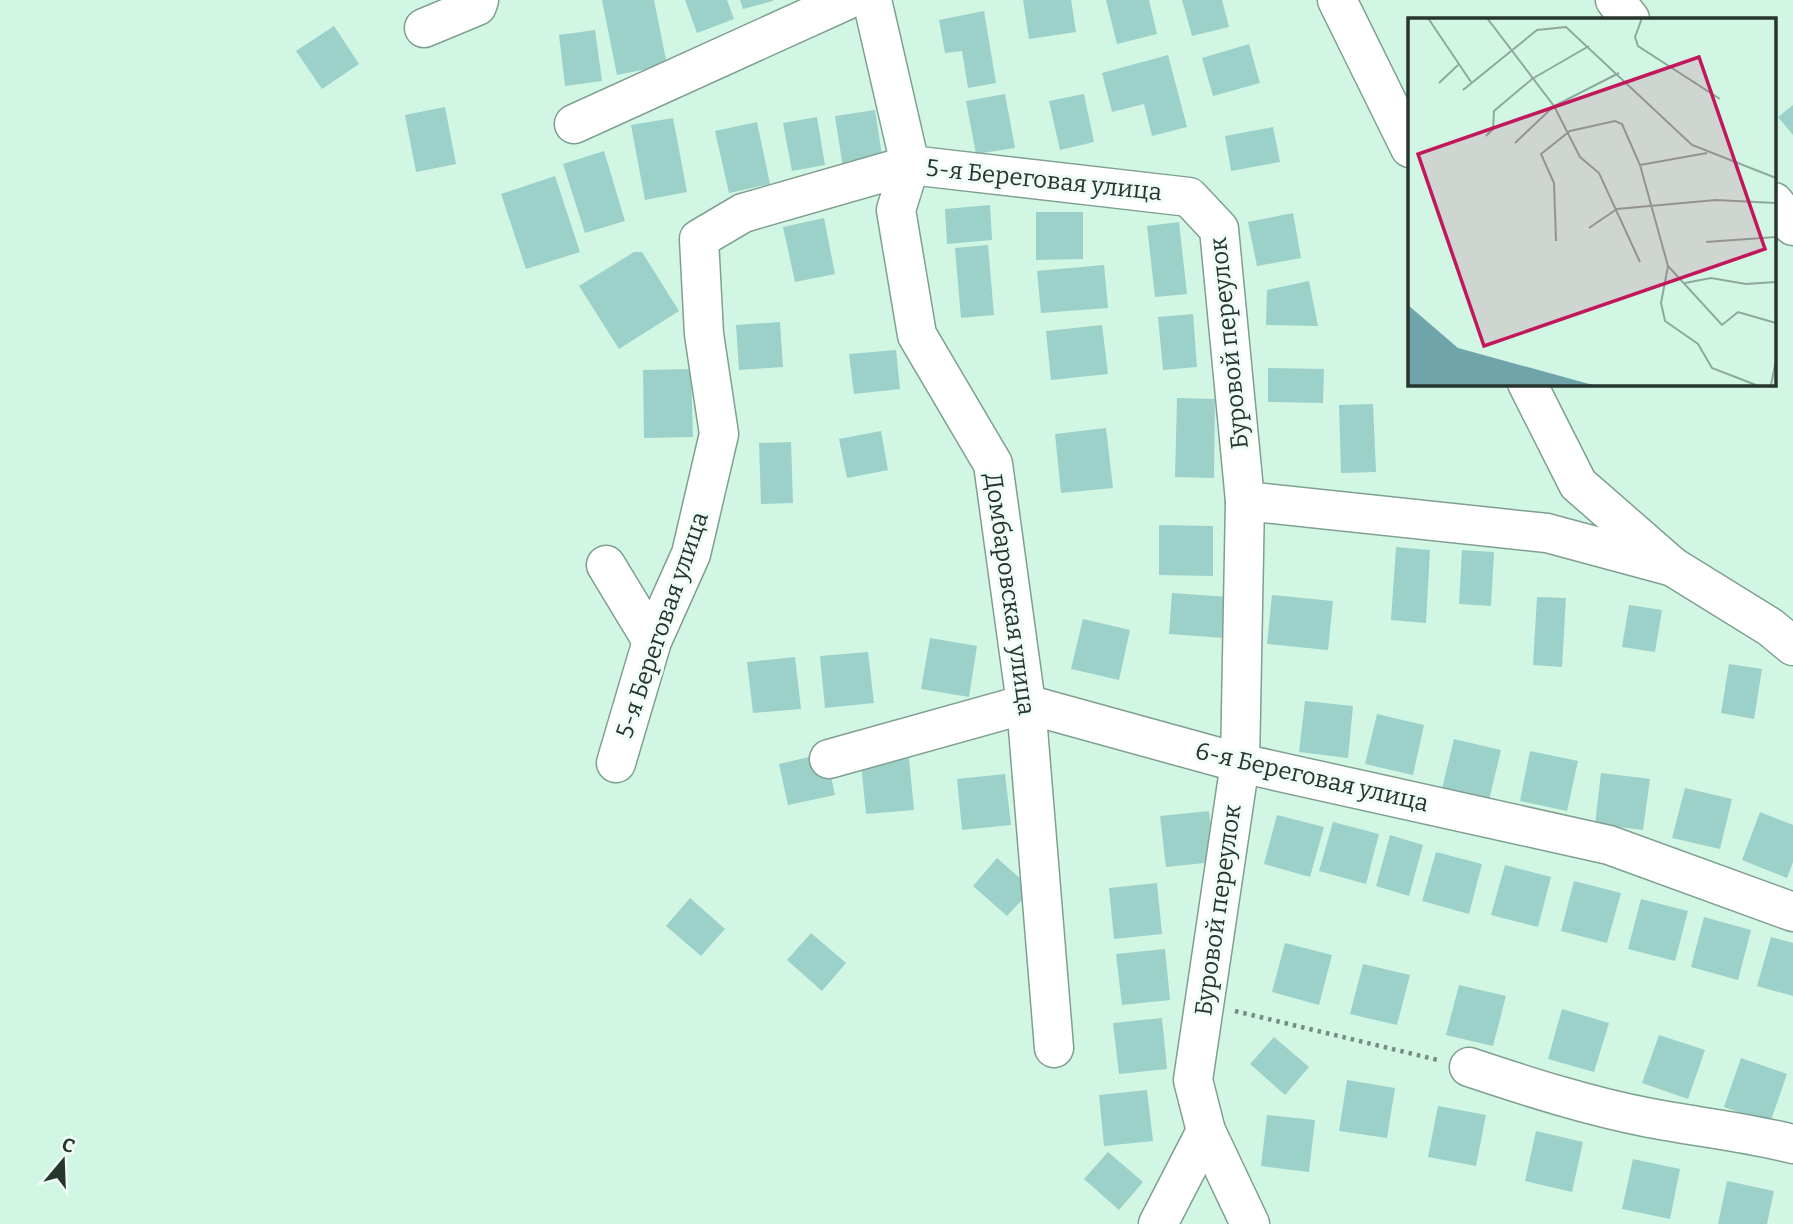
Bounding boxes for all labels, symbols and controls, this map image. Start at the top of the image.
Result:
inset map [1408,18,1776,385]
street label: 5-я Береговая улица [925,154,1163,206]
street label: Буровой переулок [1204,236,1254,450]
street label: Домбаровская улица [979,471,1041,717]
street label: 5-я Береговая улица [610,508,714,742]
street label: 6-я Береговая улица [1193,737,1431,817]
street label: Буровой переулок [1189,803,1247,1017]
north arrow [28,1126,98,1196]
text: С [59,1133,78,1158]

